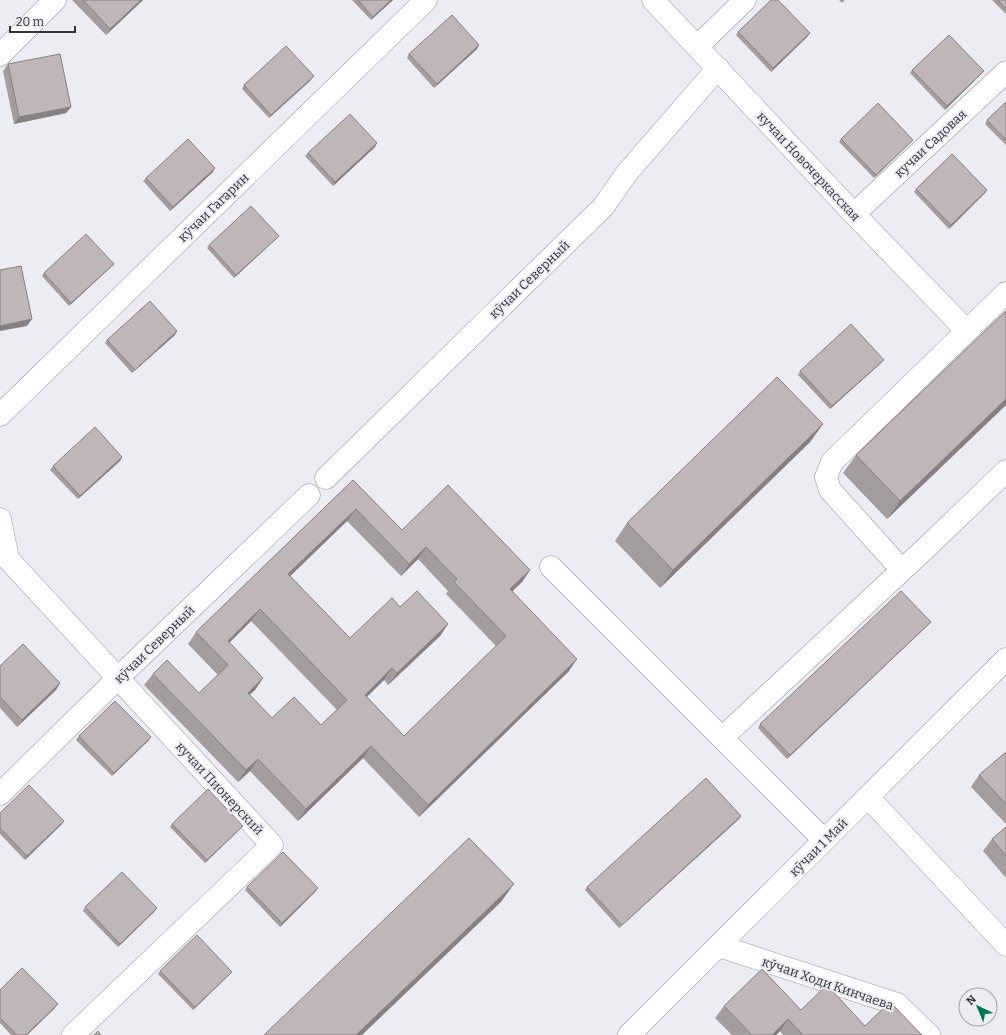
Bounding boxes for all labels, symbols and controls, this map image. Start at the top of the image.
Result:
scale bar [10,8,75,34]
text: 20 m [16,15,45,29]
street label: кучаи Садовая [891,106,969,180]
street label: кучаи Новочеркасская [754,109,863,224]
street label: кӯчаи Гагарин [175,170,252,245]
street label: кӯчаи Северный [486,237,573,321]
street label: кӯчаи Северный [111,602,198,686]
street label: кучаи Пионерский [173,739,267,838]
street label: кӯчаи 1 Май [786,815,851,879]
street label: кӯчаи Ходи Кинчаева [760,954,896,1013]
north arrow [958,987,998,1027]
text: N [964,992,979,1008]

